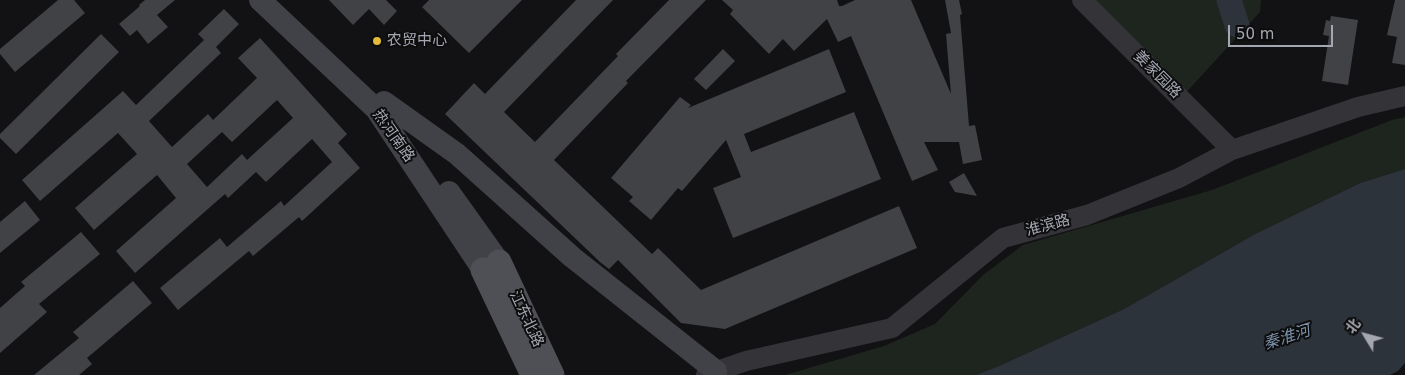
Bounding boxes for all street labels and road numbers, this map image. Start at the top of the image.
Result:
street label: 姜家园路 [1129,47,1185,103]
street label: 热河南路 [368,106,418,166]
street label: 淮滨路 [1024,211,1072,241]
street label: 江东北路 [505,288,547,350]

